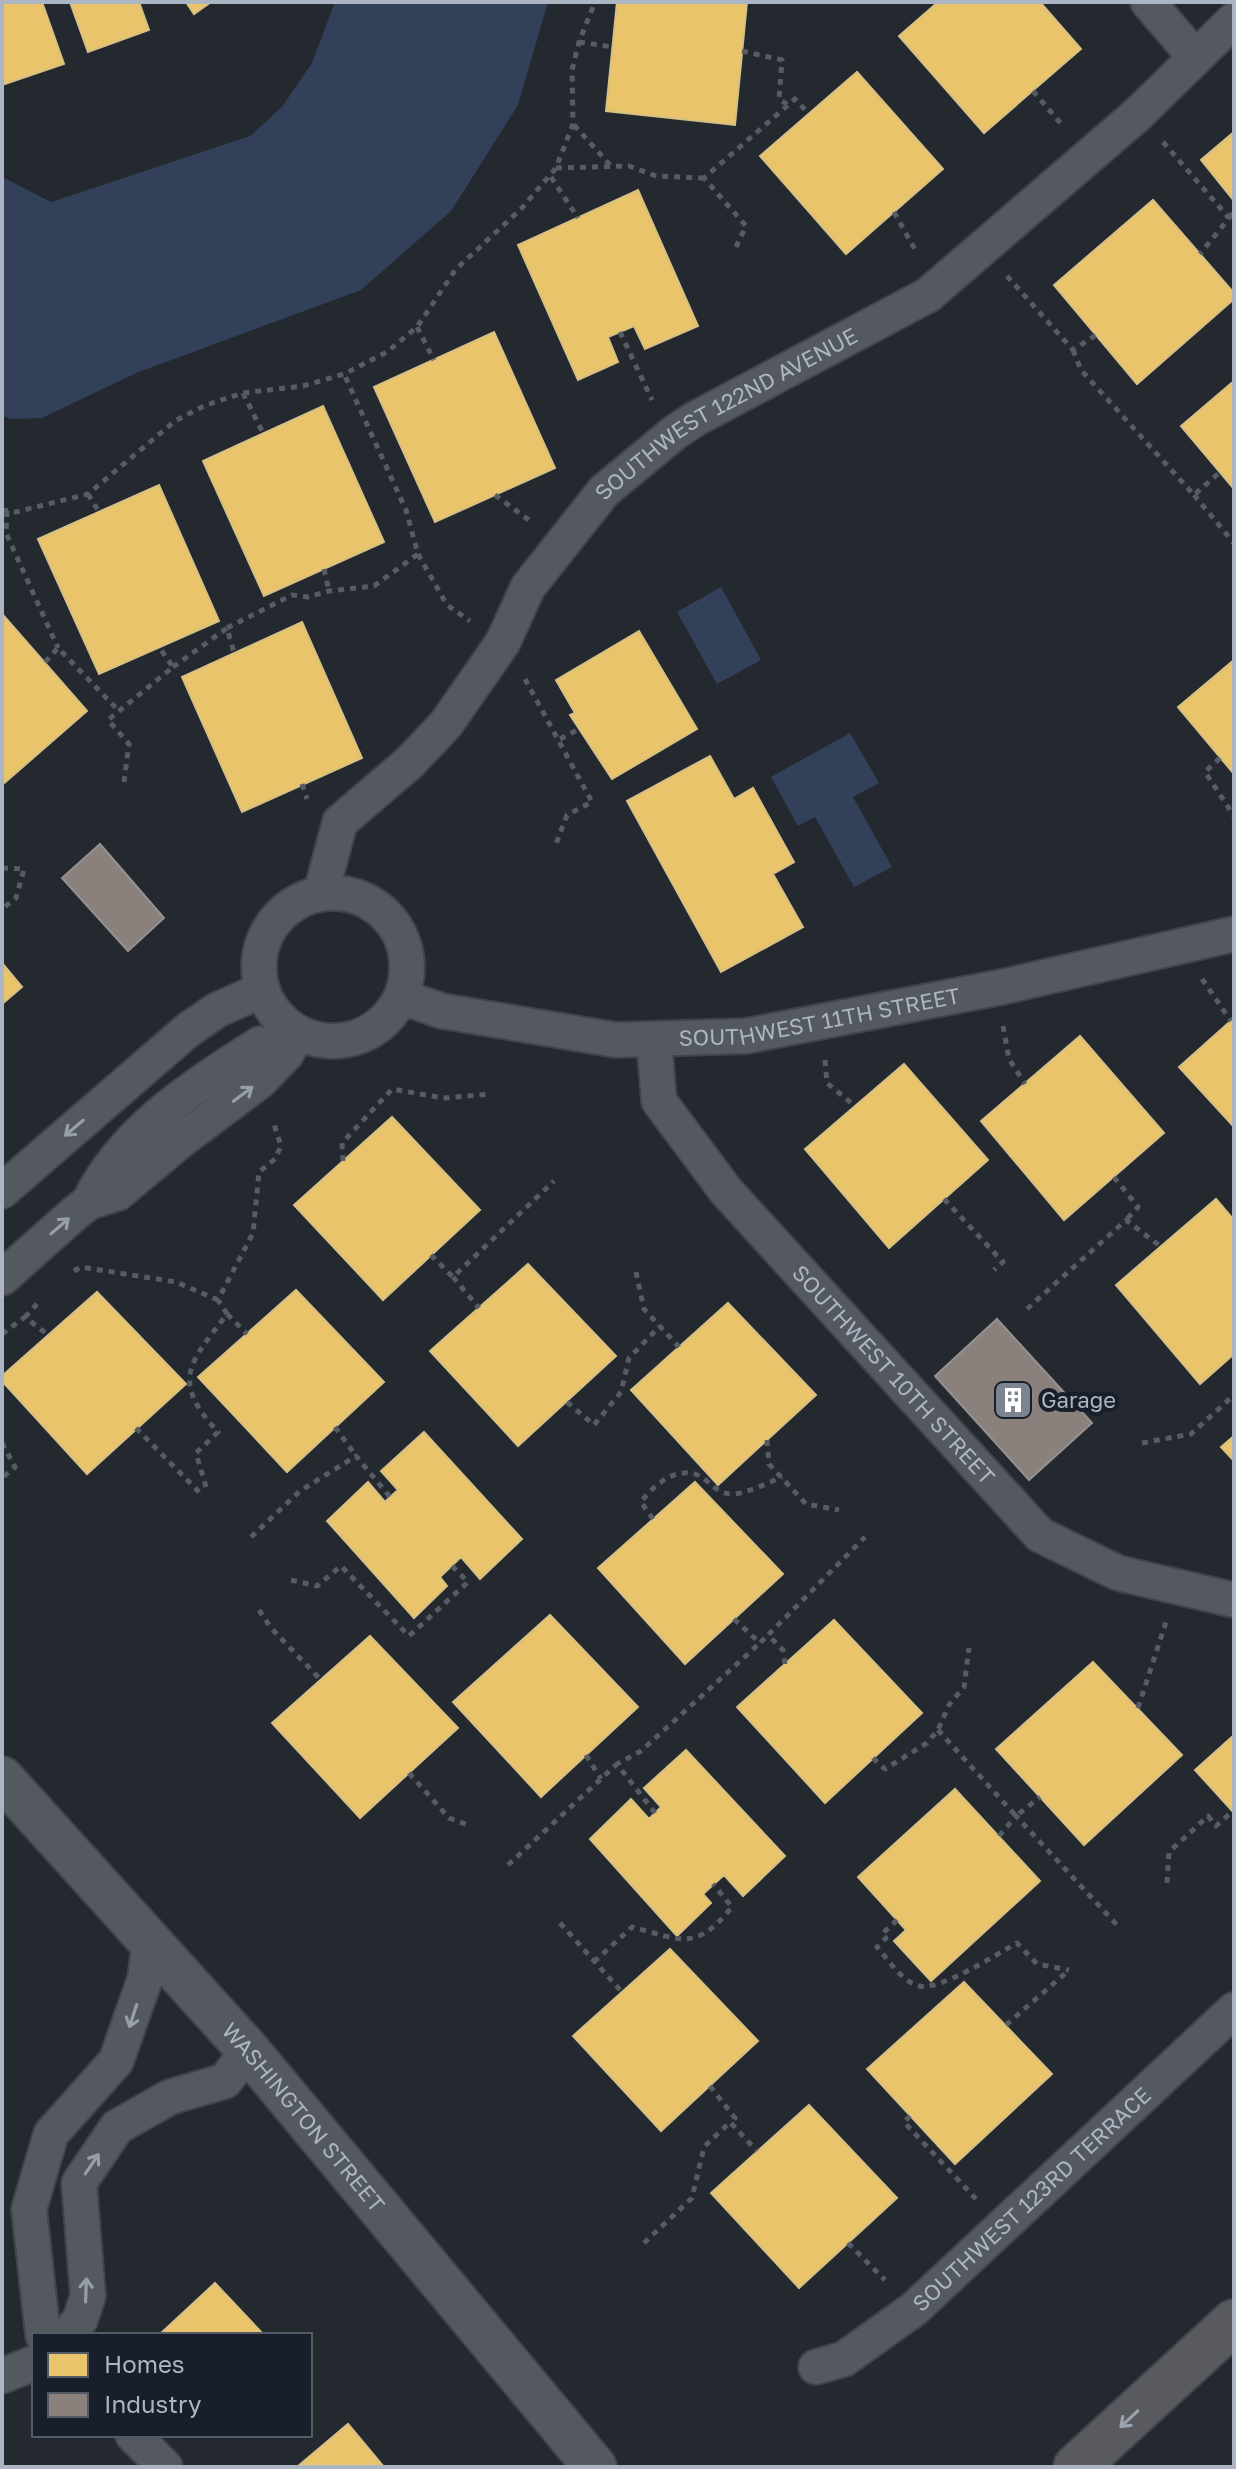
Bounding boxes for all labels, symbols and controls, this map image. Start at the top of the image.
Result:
street label: SOUTHWEST 122ND AVENUE [588,321,862,505]
street label: SOUTHWEST 11TH STREET [678,981,962,1051]
one-way arrow [231,1086,253,1103]
one-way arrow [65,1119,85,1137]
one-way arrow [50,1217,70,1235]
street label: SOUTHWEST 10TH STREET [787,1259,1001,1490]
building icon: Garage [992,1379,1034,1421]
place label: Garage [1041,1386,1116,1413]
one-way arrow [125,2003,140,2029]
street label: WASHINGTON STREET [217,2017,391,2217]
street label: SOUTHWEST 123RD TERRACE [906,2081,1156,2317]
one-way arrow [84,2154,100,2176]
one-way arrow [78,2277,93,2303]
legend [32,2333,312,2437]
text: Homes [104,2349,185,2378]
text: Industry [104,2389,201,2418]
one-way arrow [1119,2410,1139,2428]

